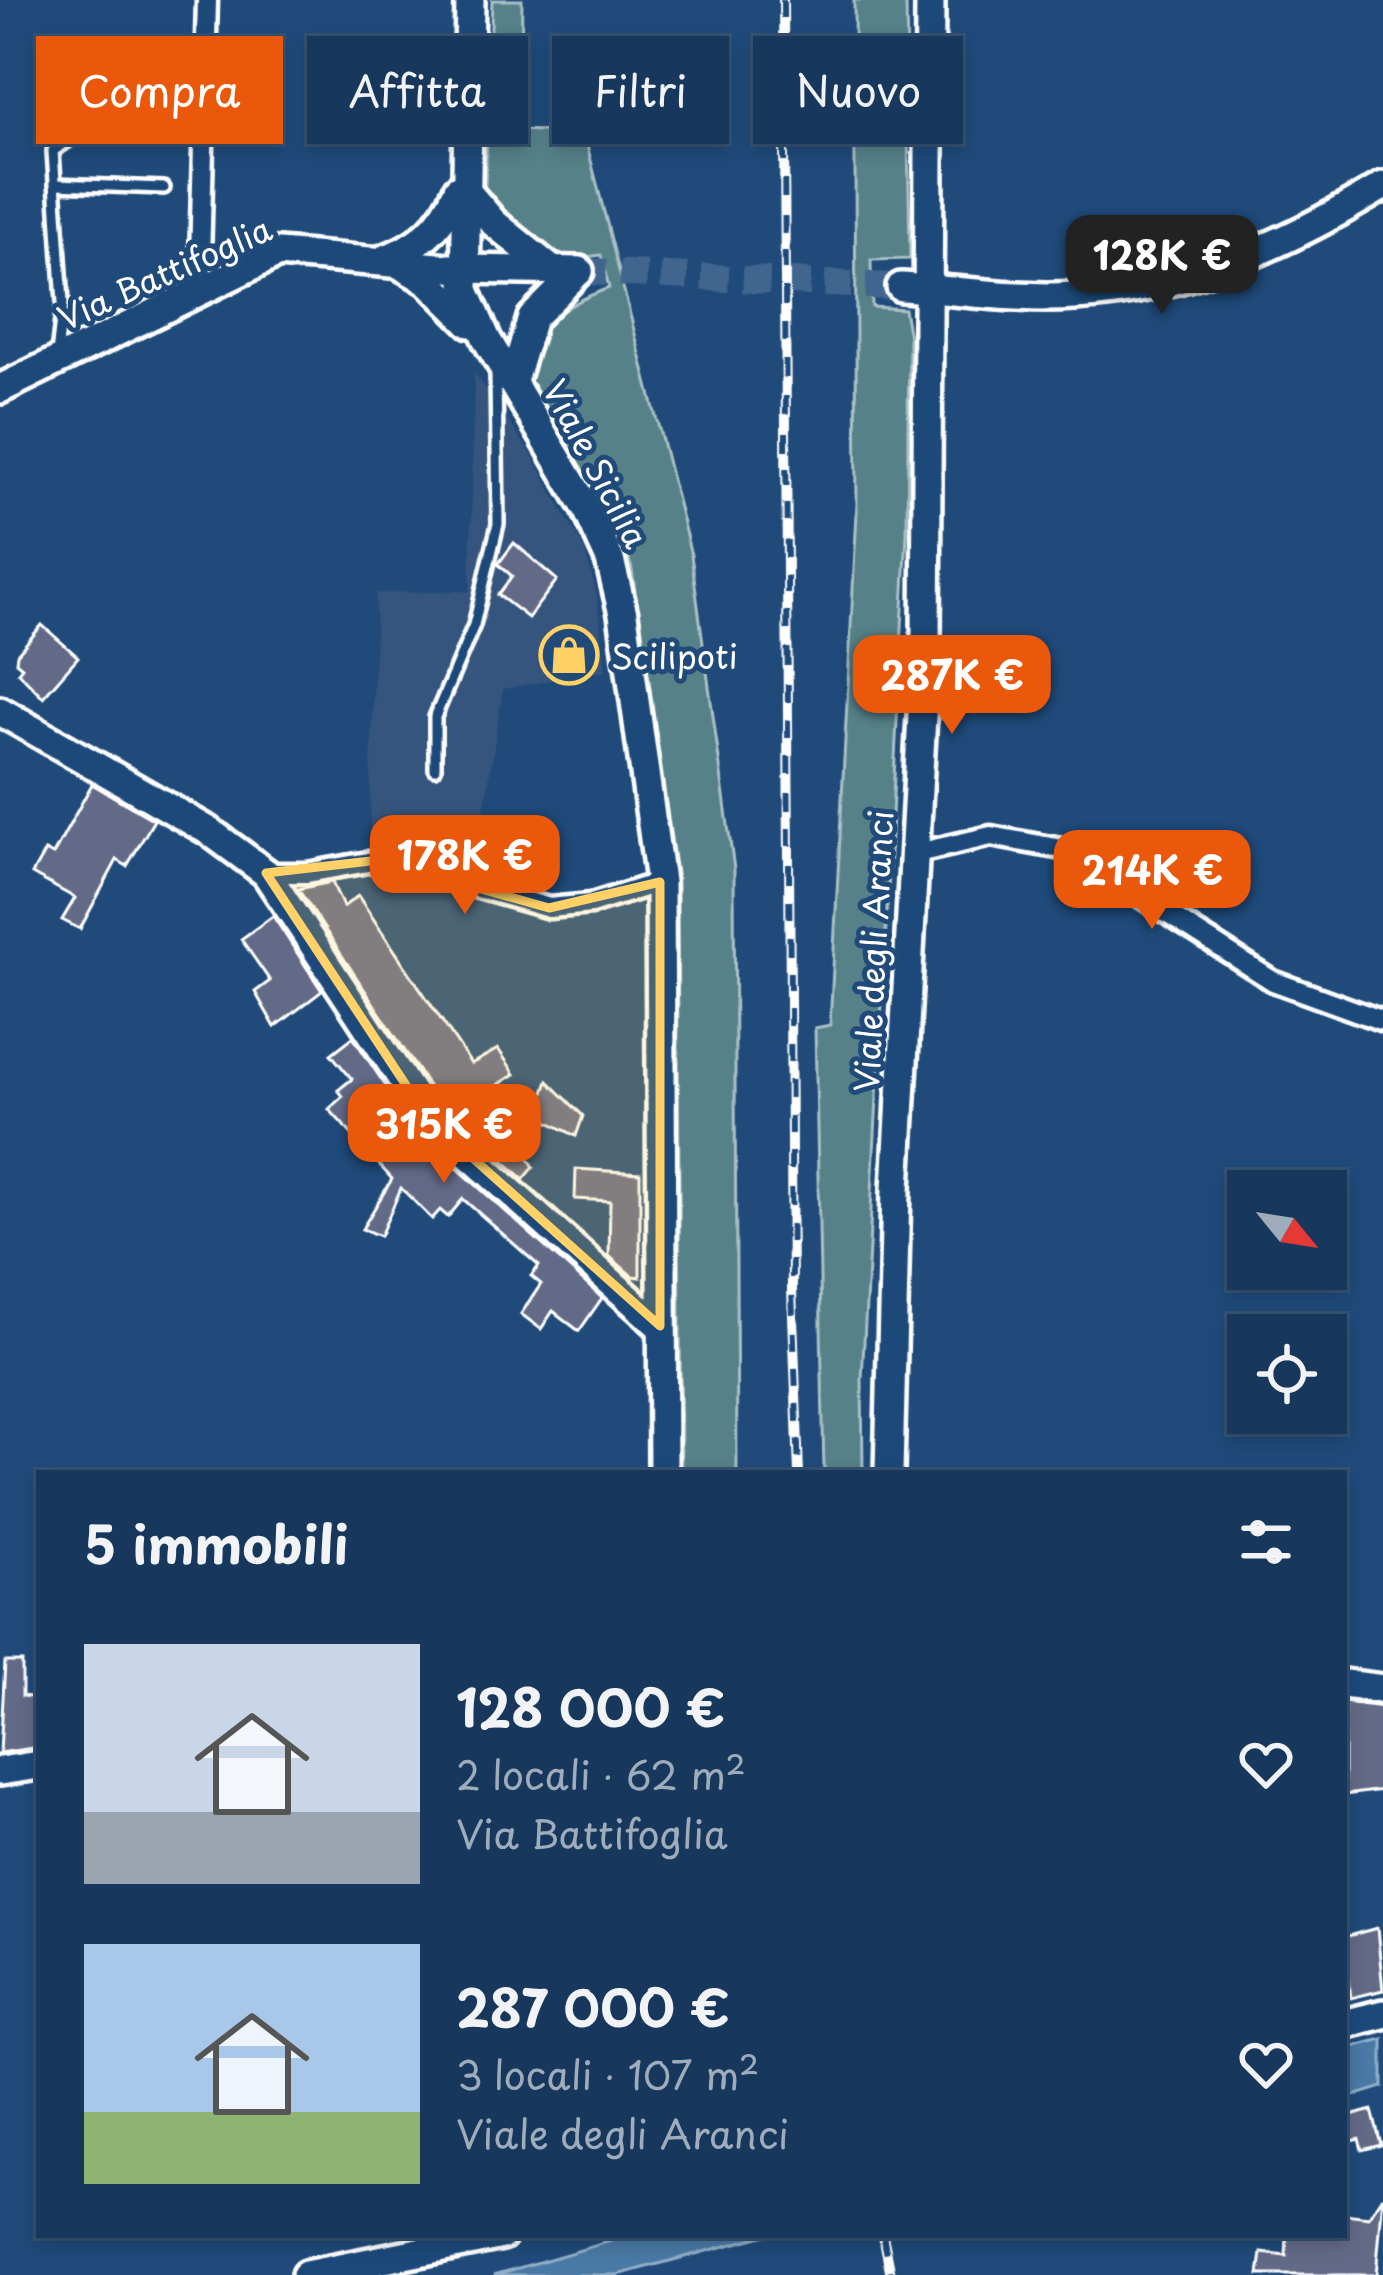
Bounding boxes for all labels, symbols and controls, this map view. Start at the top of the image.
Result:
chip: Compra [36,36,283,144]
chip: Affitta [307,36,528,144]
chip: Filtri [552,36,729,144]
chip: Nuovo [753,36,963,144]
street label: Via Battifoglia [49,202,280,342]
pin: 128K € [1064,215,1260,317]
text: 128K € [1093,224,1232,283]
street label: Viale Sicilia [532,370,663,557]
shop icon: Scilipoti [538,624,600,686]
place label: Scilipoti [611,630,738,680]
pin: 287K € [854,635,1050,737]
text: 287K € [880,644,1024,703]
street label: Viale degli Aranci [840,809,904,1093]
pin: 178K € [367,815,563,917]
text: 178K € [397,824,533,883]
pin: 214K € [1054,830,1250,932]
text: 214K € [1081,839,1223,898]
pin: 315K € [346,1084,542,1186]
text: 315K € [375,1093,513,1152]
north arrow [1227,1170,1347,1290]
map controls [1227,1170,1347,1434]
button: locate [1227,1314,1347,1434]
text: 5 immobili [84,1504,348,1581]
icon: filters [1233,1509,1299,1575]
text: 128 000 € [456,1667,725,1744]
icon: home [180,1692,324,1836]
icon: heart [1233,1731,1299,1797]
text: 2 locali · 62 m² [456,1744,746,1803]
text: Via Battifoglia [456,1803,728,1862]
text: 287 000 € [456,1967,730,2044]
icon: home [180,1992,324,2136]
icon: heart [1233,2031,1299,2097]
text: 3 locali · 107 m² [456,2044,759,2103]
text: Viale degli Aranci [456,2103,789,2162]

